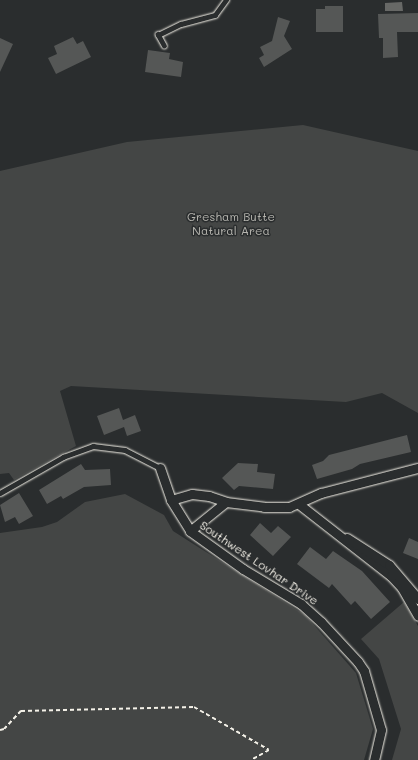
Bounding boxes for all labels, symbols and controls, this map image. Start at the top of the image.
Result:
park label: Gresham Butte Natural Area [187,210,275,238]
street label: Southwest Lovhar Drive [197,518,321,608]

